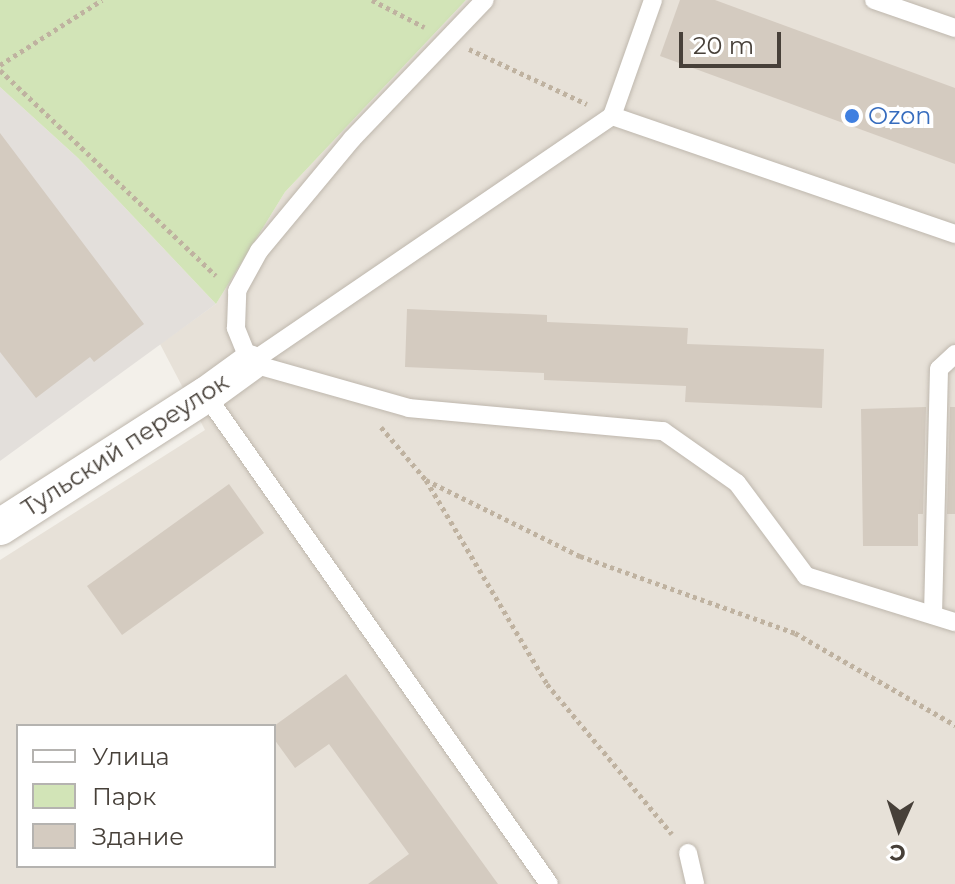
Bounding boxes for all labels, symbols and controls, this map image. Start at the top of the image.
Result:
scale bar [683,16,785,66]
text: 20 m [693,31,754,60]
place label: Ozon [868,102,931,130]
marker: Ozon [843,107,861,125]
street label: Тульский переулок [16,367,234,523]
legend [16,724,276,868]
text: Улица [92,742,170,771]
text: Парк [92,782,156,811]
north arrow [859,788,939,868]
text: Здание [92,822,184,851]
text: С [889,839,906,866]

